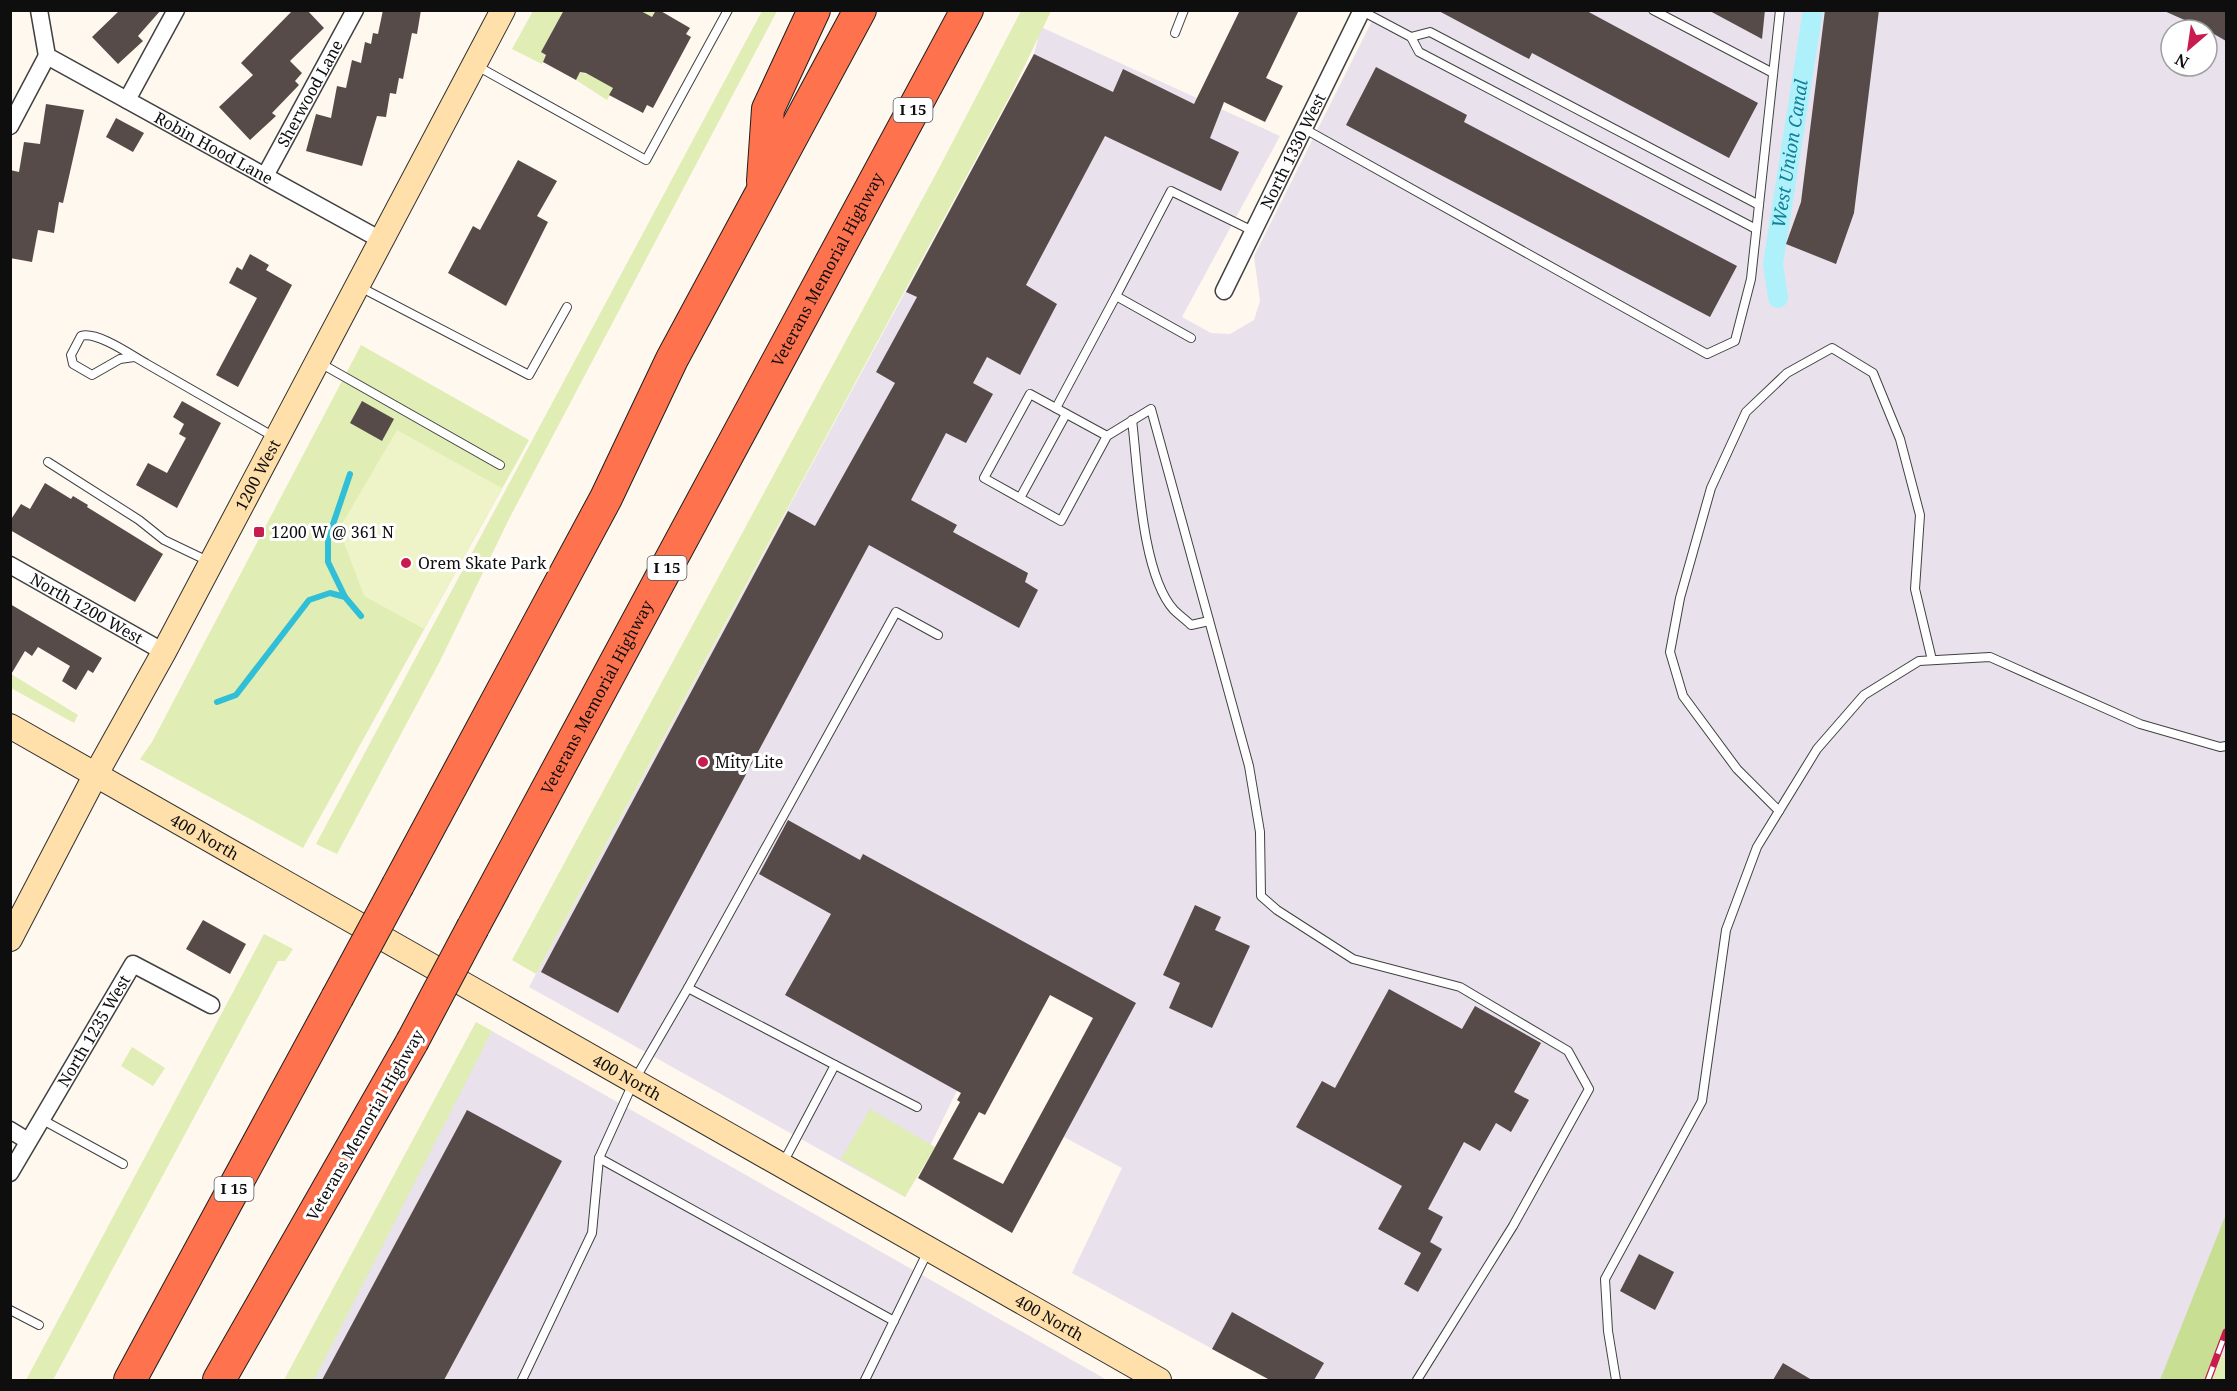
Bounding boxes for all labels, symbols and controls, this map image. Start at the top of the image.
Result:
north arrow [2159,18,2219,78]
street label: Sherwood Lane [272,36,348,151]
text: N [2171,48,2193,74]
water label: West Union Canal [1766,77,1813,230]
street label: North 1330 West [1255,89,1331,212]
road number: I 15 [894,98,932,122]
street label: Robin Hood Lane [150,106,277,189]
street label: Veterans Memorial Highway [766,168,889,370]
street label: 1200 West [230,435,285,514]
place label: 1200 W @ 361 N [271,521,394,543]
marker: 1200 W @ 361 N [252,525,266,539]
place label: Orem Skate Park [418,552,547,574]
marker: Orem Skate Park [399,556,413,570]
road number: I 15 [648,556,686,580]
street label: North 1200 West [26,568,147,649]
street label: Veterans Memorial Highway [536,595,658,798]
place label: Mity Lite [715,751,783,773]
marker: Mity Lite [696,755,710,769]
street label: 400 North [166,808,243,865]
street label: North 1235 West [52,971,135,1091]
street label: Veterans Memorial Highway [301,1025,429,1225]
street label: 400 North [589,1049,665,1106]
road number: I 15 [214,1177,254,1201]
street label: 400 North [1011,1289,1088,1346]

